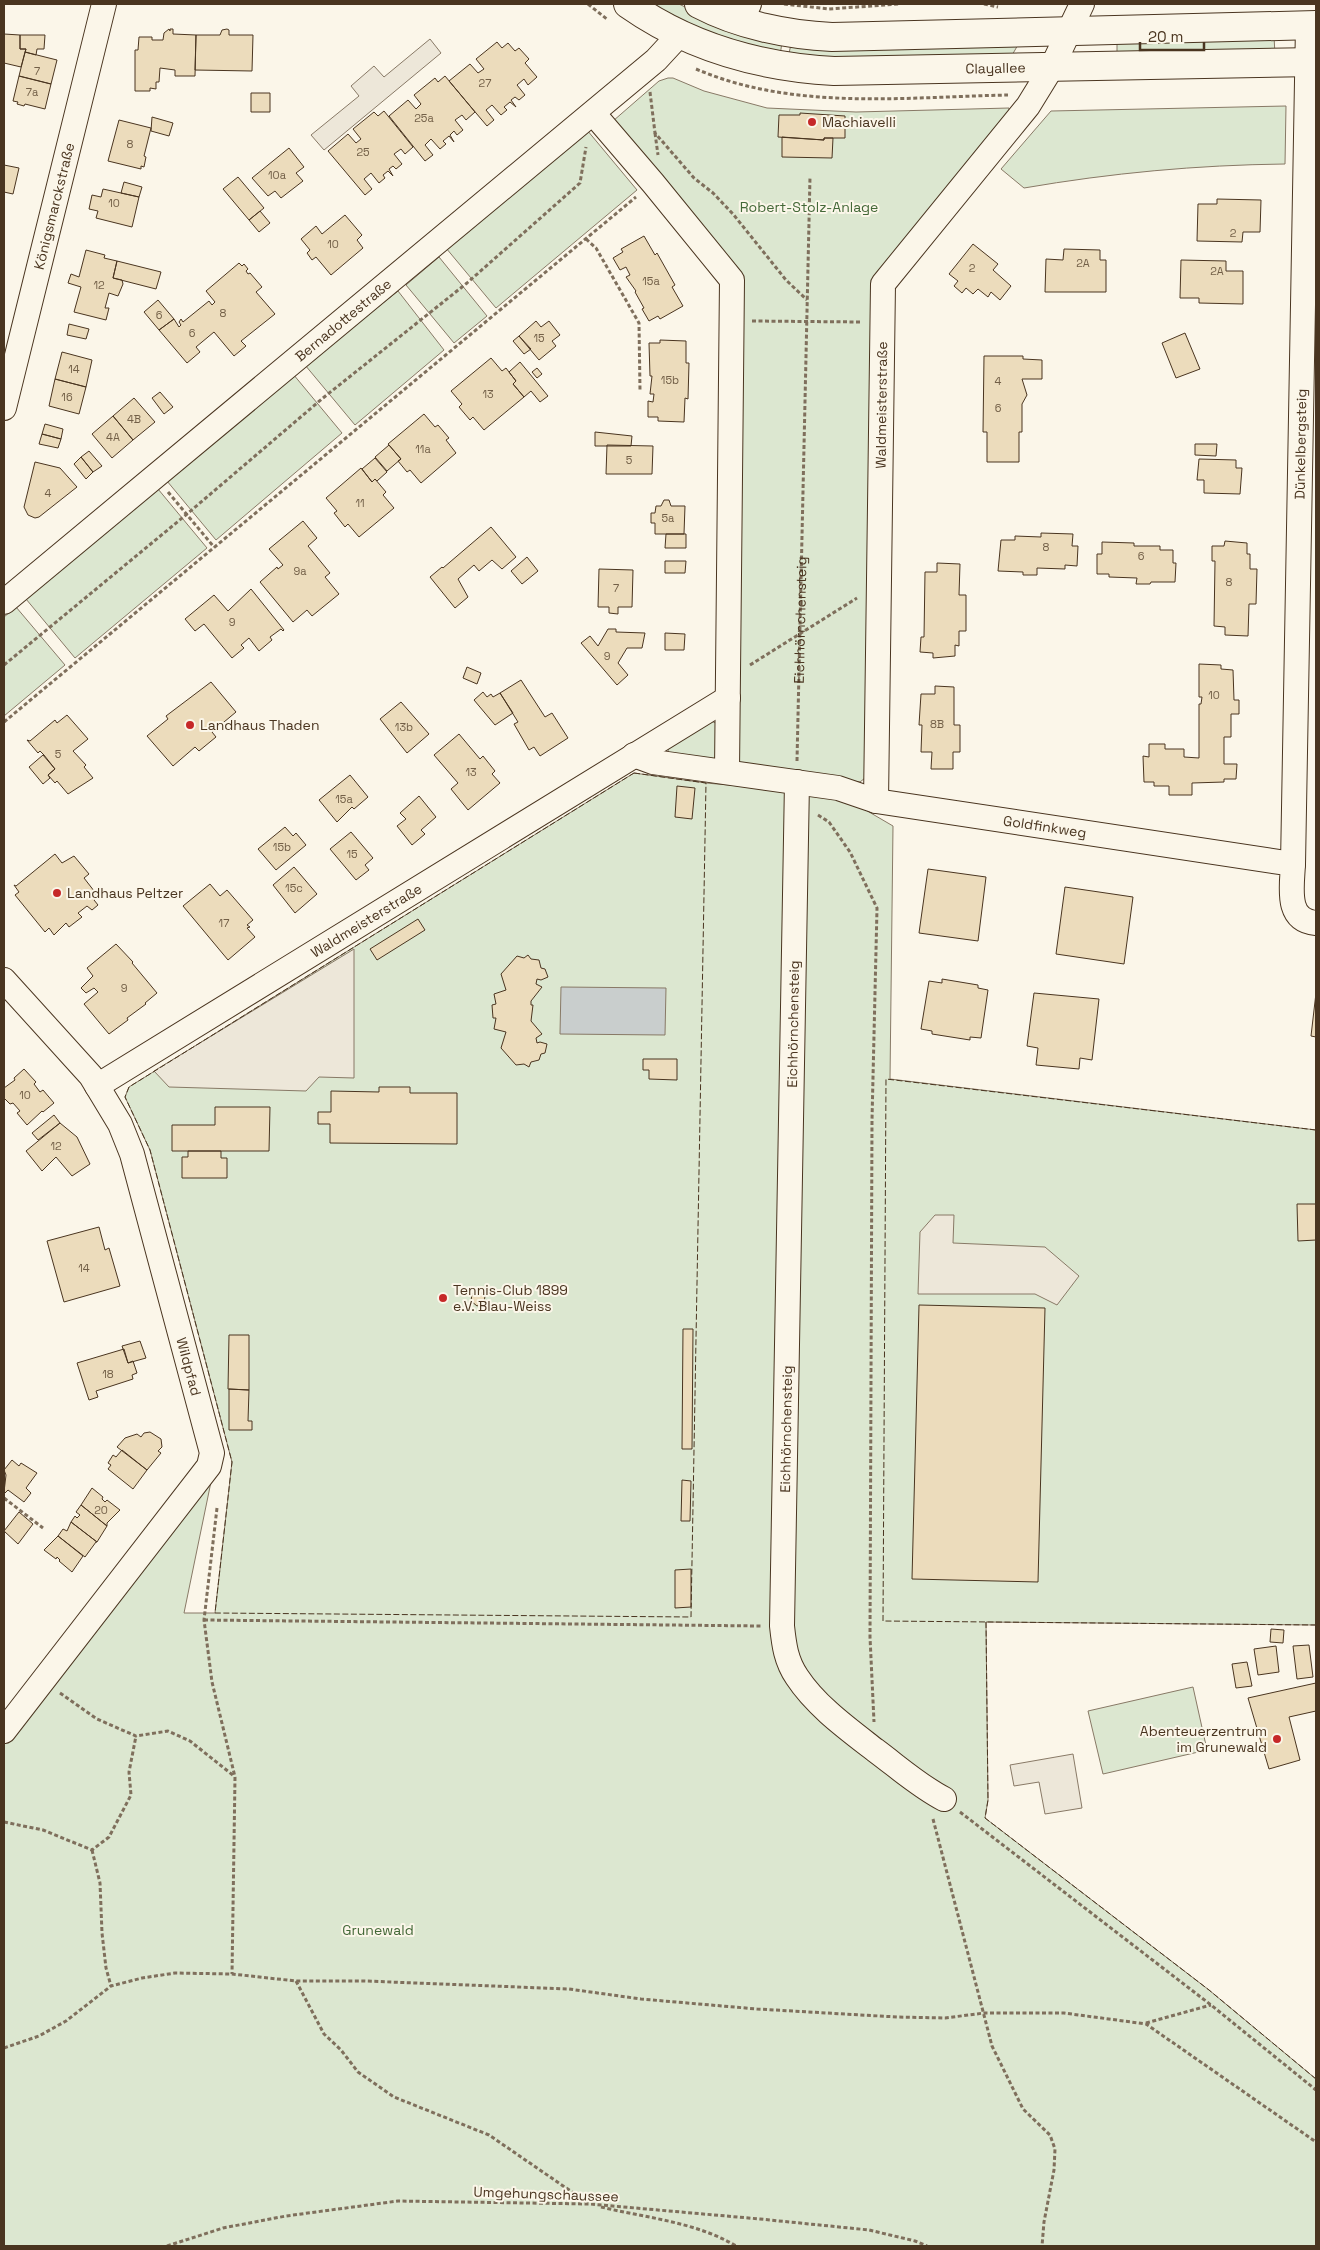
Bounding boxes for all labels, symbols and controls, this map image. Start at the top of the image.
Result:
scale bar [1140,20,1204,52]
text: 20 m [1148,27,1183,46]
street label: Clayallee [965,58,1026,78]
house number: 7 [34,64,40,78]
house number: 27 [479,76,491,90]
house number: 7a [26,85,39,99]
house number: 25a [414,111,434,125]
place label: Machiavelli [822,113,896,131]
marker: Machiavelli [806,116,818,128]
house number: 8 [127,137,134,151]
street label: Königsmarckstraße [30,141,78,271]
house number: 25 [356,145,370,159]
house number: 10a [268,168,287,182]
house number: 10 [108,196,120,210]
park label: Robert-Stolz-Anlage [740,198,878,216]
house number: 2 [1230,226,1237,240]
house number: 10 [327,237,339,251]
house number: 2A [1076,256,1090,270]
house number: 2 [969,261,976,275]
house number: 2A [1210,264,1224,278]
house number: 15a [642,274,660,288]
street label: Bernadottestraße [291,275,395,365]
house number: 12 [93,278,105,292]
house number: 8 [220,306,227,320]
house number: 6 [156,308,163,322]
house number: 6 [189,326,196,340]
house number: 15 [533,331,545,345]
street label: Waldmeisterstraße [872,341,891,469]
house number: 14 [68,362,80,376]
house number: 15b [661,373,679,387]
house number: 4 [995,374,1002,388]
house number: 13 [482,387,494,401]
street label: Dünkelbergsteig [1291,388,1310,500]
house number: 16 [61,390,73,404]
house number: 6 [995,401,1002,415]
house number: 4B [127,412,141,426]
house number: 4A [106,430,120,444]
house number: 11a [415,442,431,456]
house number: 5 [626,453,633,467]
house number: 4 [45,486,52,500]
house number: 11 [355,496,365,510]
house number: 5a [662,511,675,525]
house number: 8 [1043,540,1050,554]
house number: 6 [1138,549,1145,563]
street label: Eichhörnchensteig [790,556,811,684]
house number: 9a [293,564,307,578]
house number: 8 [1226,575,1233,589]
house number: 7 [613,581,619,595]
house number: 9 [229,615,236,629]
house number: 9 [604,649,611,663]
house number: 10 [1208,688,1220,702]
place label: Landhaus Thaden [200,716,320,734]
house number: 8B [930,717,944,731]
marker: Landhaus Thaden [184,719,196,731]
house number: 13b [395,720,413,734]
house number: 5 [55,747,62,761]
house number: 13 [465,765,477,779]
house number: 15a [335,792,353,806]
street label: Goldfinkweg [1002,811,1088,842]
house number: 15b [273,840,291,854]
house number: 15 [346,847,358,861]
street label: Waldmeisterstraße [307,880,425,961]
house number: 15c [285,881,303,895]
place label: Landhaus Peltzer [67,884,183,902]
marker: Landhaus Peltzer [51,887,63,899]
house number: 17 [219,916,229,930]
street label: Eichhörnchensteig [783,960,803,1088]
house number: 9 [121,981,128,995]
house number: 10 [19,1088,31,1102]
house number: 12 [50,1139,62,1153]
house number: 14 [78,1261,90,1275]
place label: Tennis-Club 1899 e.V. Blau-Weiss [453,1281,568,1315]
marker: Tennis-Club 1899 e.V. Blau-Weiss [437,1292,449,1304]
street label: Wildpfad [172,1335,205,1398]
street label: Eichhörnchensteig [776,1365,796,1493]
house number: 18 [102,1367,114,1381]
house number: 20 [94,1503,108,1517]
place label: Abenteuerzentrum im Grunewald [1140,1722,1267,1756]
marker: Abenteuerzentrum im Grunewald [1271,1733,1283,1745]
park label: Grunewald [342,1921,414,1939]
street label: Umgehungschaussee [473,2182,619,2206]

